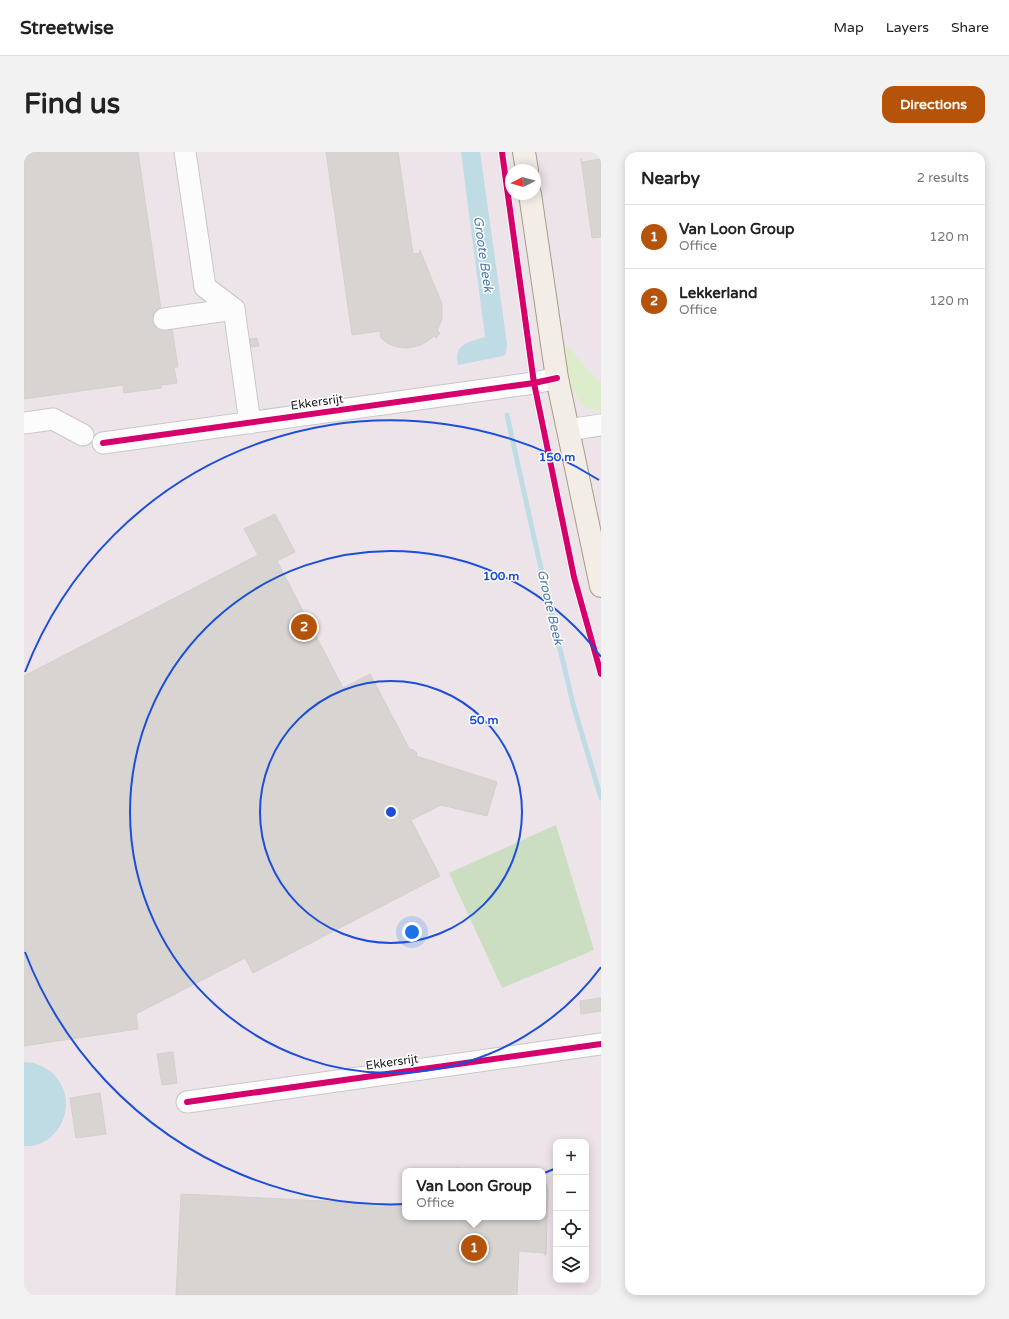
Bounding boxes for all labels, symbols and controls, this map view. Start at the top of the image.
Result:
text: Streetwise [20,17,114,39]
text: Map [834,19,864,36]
text: Layers [886,19,929,36]
text: Share [951,19,989,36]
button: Directions [882,86,985,123]
text: Find us [24,87,120,121]
north arrow [505,164,541,200]
text: Nearby [641,168,700,189]
text: 2 results [917,170,969,186]
water label: Groote Beek [470,215,496,294]
text: Van Loon Group [679,220,795,238]
text: 1 [650,229,658,245]
text: 120 m [929,229,969,245]
text: Office [679,238,717,254]
text: Lekkerland [679,284,757,302]
text: 2 [650,293,658,309]
text: 120 m [929,293,969,309]
text: Office [679,302,717,318]
street label: Ekkersrijt [290,391,345,413]
text: 150 m [539,450,575,464]
water label: Groote Beek [534,568,567,647]
text: 100 m [483,569,519,583]
pin: 2 [291,612,317,642]
text: 50 m [469,713,499,727]
centre of rings [384,805,398,819]
your location [402,922,422,942]
street label: Ekkersrijt [365,1051,420,1073]
map controls [553,1139,589,1283]
button: + [553,1139,589,1175]
popup [402,1168,546,1220]
button: − [553,1175,589,1211]
text: Van Loon Group [416,1177,532,1195]
text: Office [416,1195,454,1211]
button: locate [553,1211,589,1247]
pin: 1 [461,1233,487,1263]
button: layers [553,1247,589,1283]

